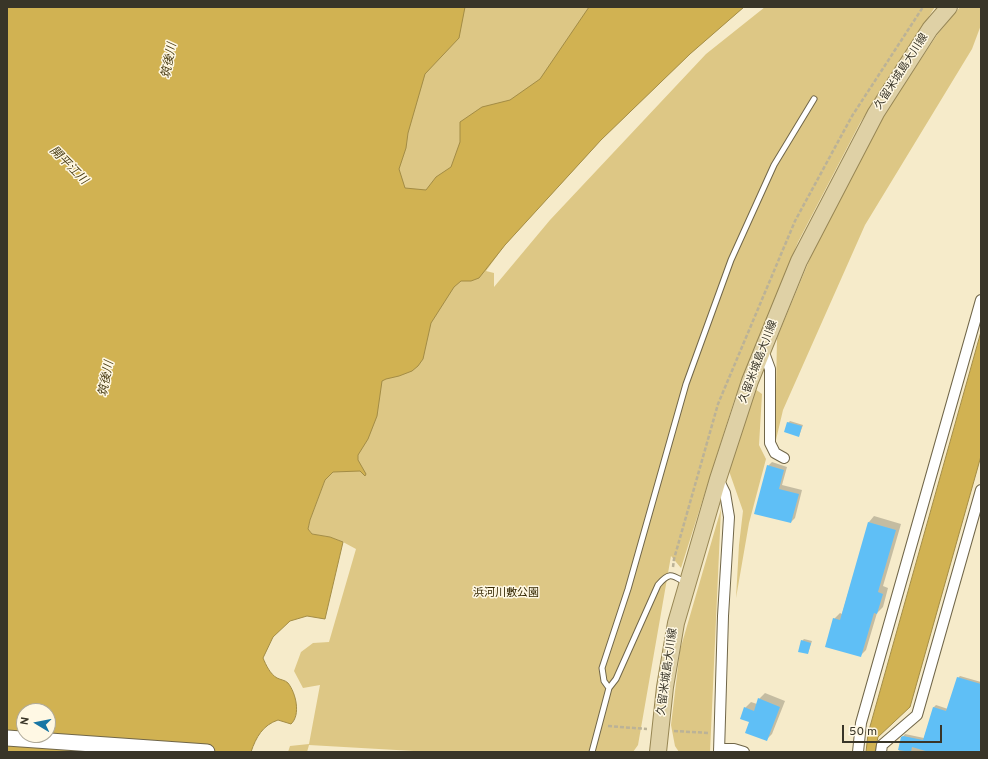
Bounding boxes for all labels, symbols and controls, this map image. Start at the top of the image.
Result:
street label: 久留米城島大川線 [873,32,931,112]
water label: 筑後川 [159,42,181,80]
water label: 開平江川 [46,144,90,188]
street label: 久留米城島大川線 [737,319,781,405]
water label: 筑後川 [96,360,118,398]
park label: 浜河川敷公園 [473,587,539,601]
street label: 久留米城島大川線 [655,628,681,716]
north arrow [16,703,56,743]
text: N [18,716,33,726]
scale bar [844,717,944,743]
text: 50 m [849,724,877,740]

